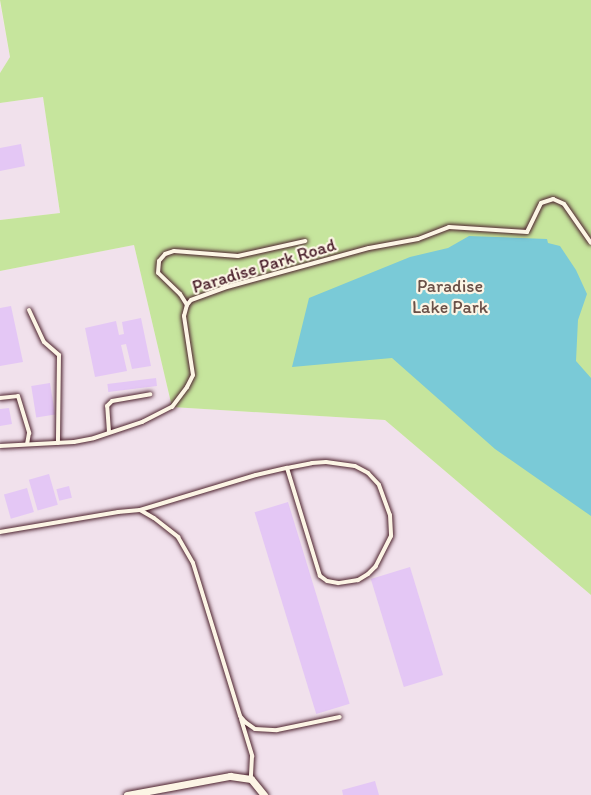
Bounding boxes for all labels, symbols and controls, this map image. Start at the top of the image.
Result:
street label: Paradise Park Road [190,234,338,298]
park label: Paradise Lake Park [412,276,488,318]

